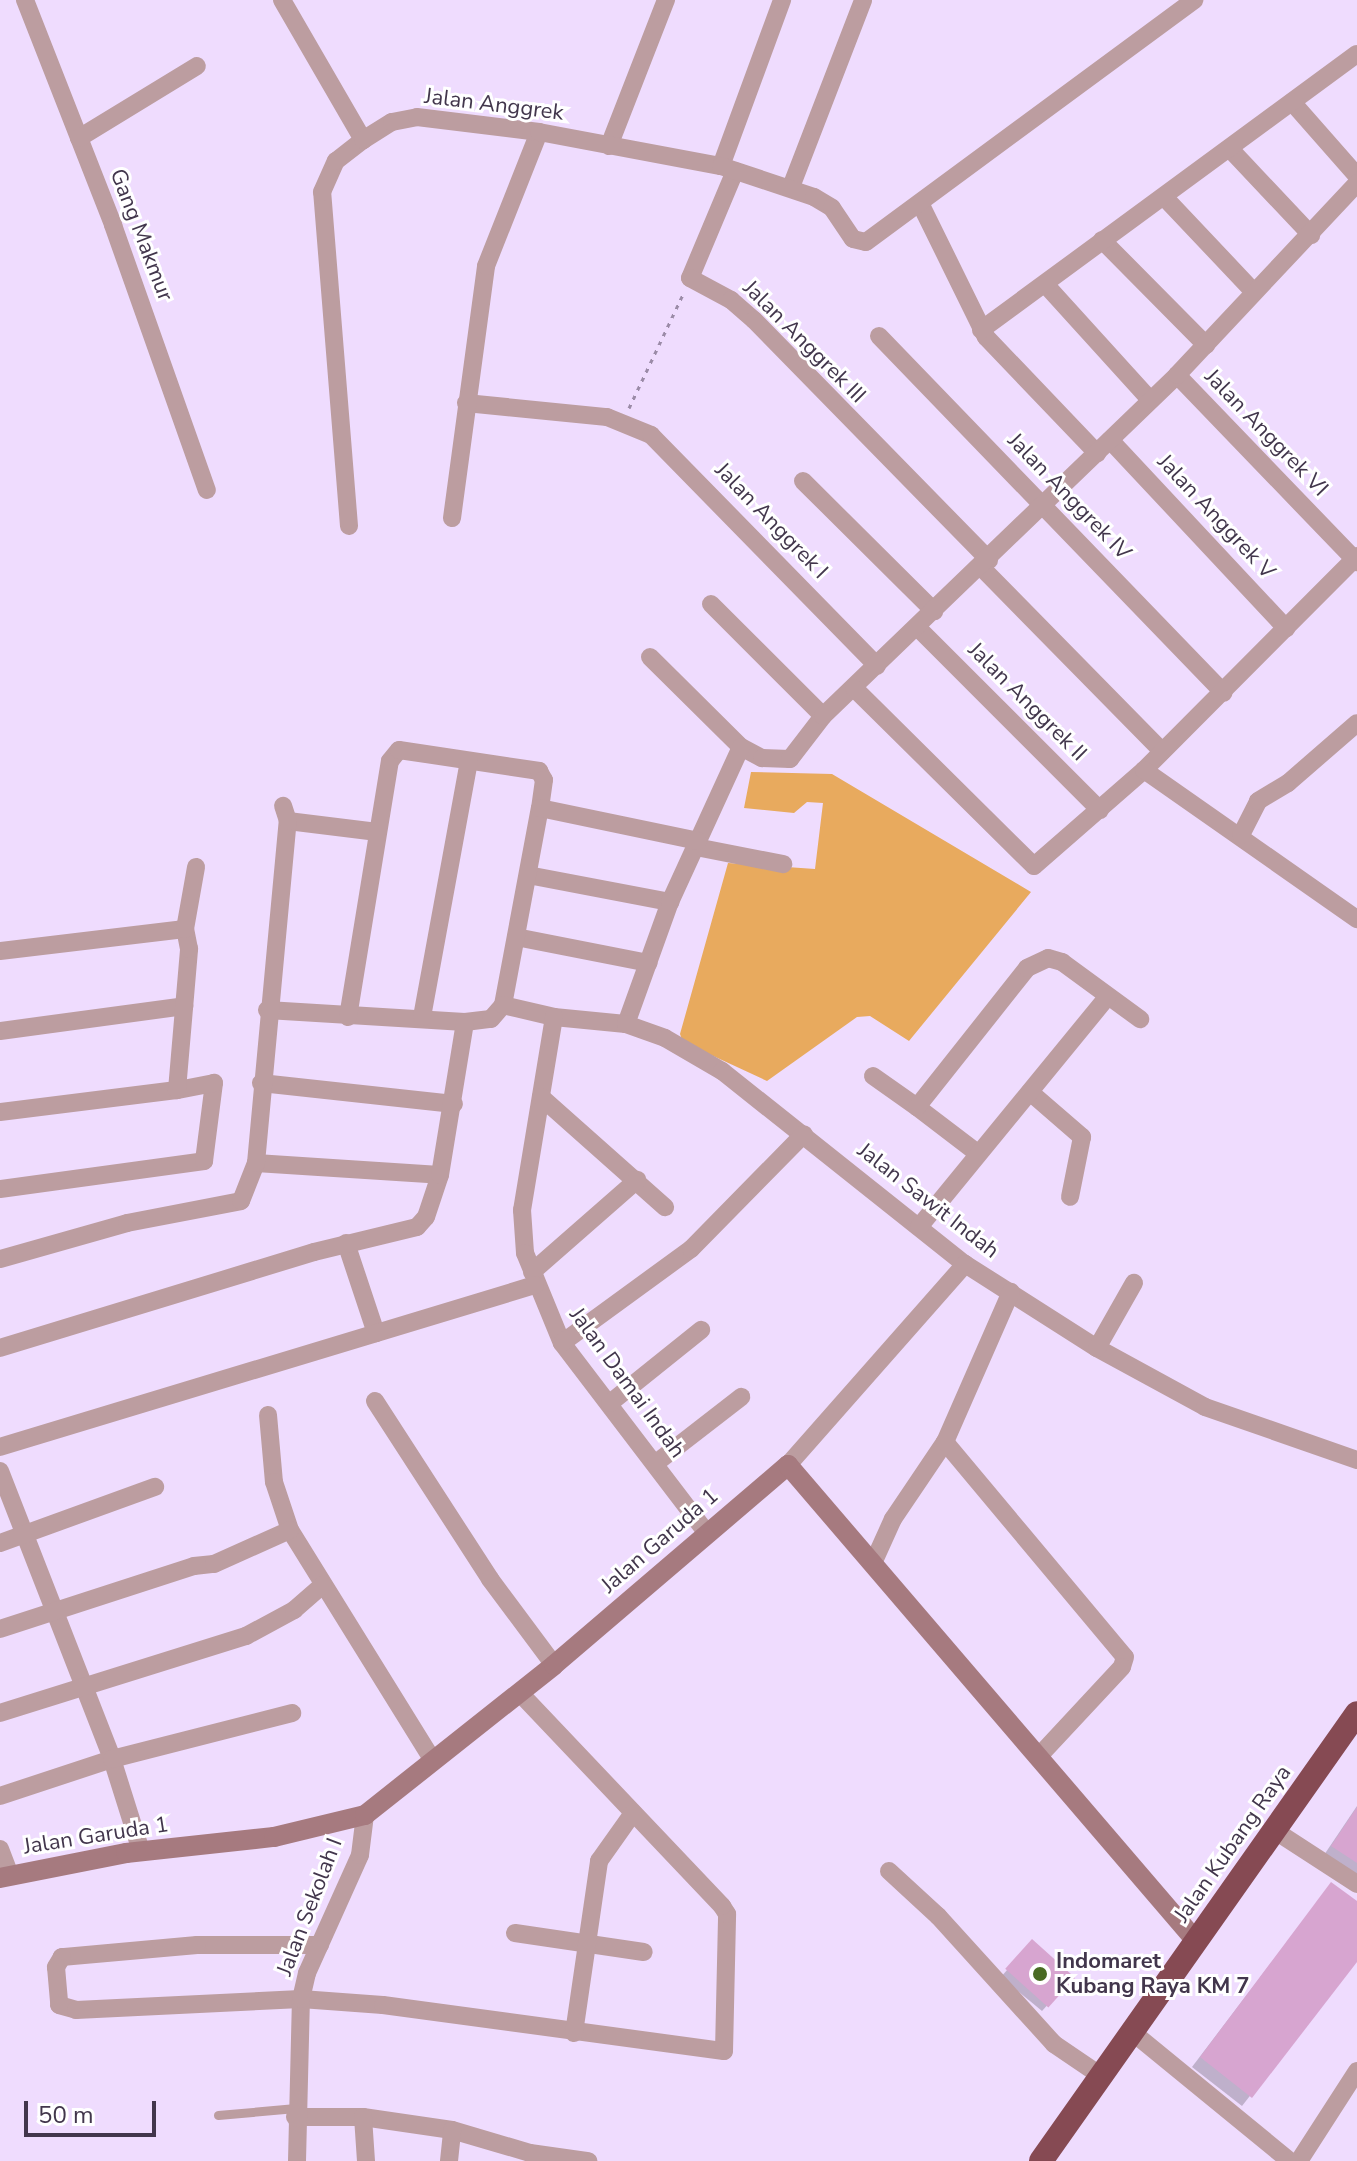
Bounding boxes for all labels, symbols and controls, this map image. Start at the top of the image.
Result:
street label: Jalan Anggrek [423,83,565,127]
street label: Gang Makmur [104,165,178,305]
street label: Jalan Anggrek III [737,275,871,409]
street label: Jalan Anggrek VI [1199,364,1333,502]
street label: Jalan Anggrek IV [1002,428,1136,566]
street label: Jalan Anggrek V [1152,449,1280,585]
street label: Jalan Anggrek I [709,457,833,585]
street label: Jalan Anggrek II [962,637,1092,767]
street label: Jalan Sawit Indah [852,1138,1004,1264]
street label: Jalan Damai Indah [564,1303,690,1463]
street label: Jalan Garuda 1 [596,1483,724,1599]
street label: Jalan Kubang Raya [1169,1760,1297,1928]
street label: Jalan Garuda 1 [22,1812,170,1860]
street label: Jalan Sekolah I [272,1834,348,1980]
place label: Indomaret Kubang Raya KM 7 [1056,1948,1250,2000]
marker: Indomaret Kubang Raya KM 7 [1031,1965,1049,1983]
scale bar [28,2085,160,2135]
text: 50 m [38,2099,94,2131]

